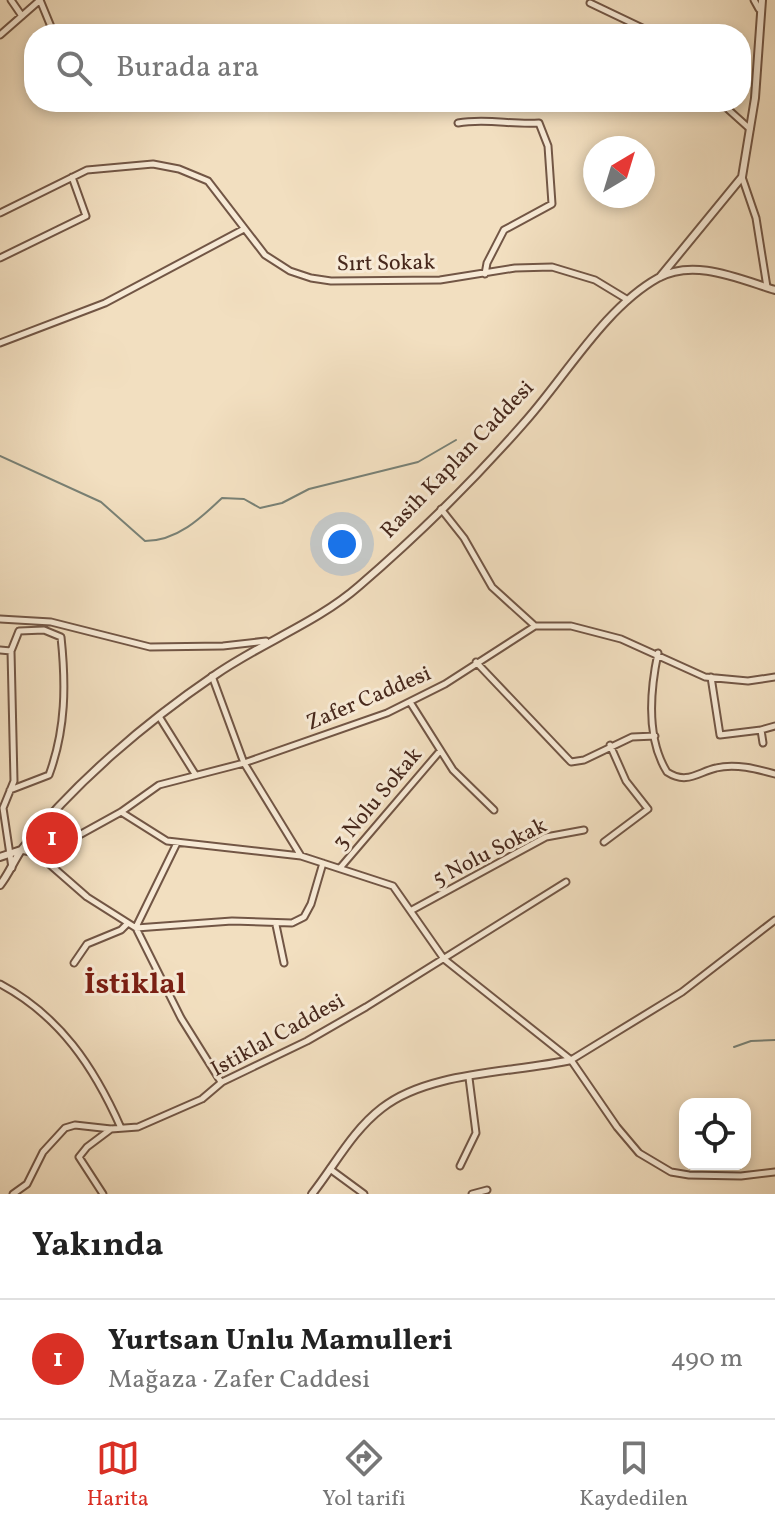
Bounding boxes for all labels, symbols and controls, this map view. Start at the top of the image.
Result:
search box [24,24,751,112]
icon: search [52,46,96,90]
text: Burada ara [116,47,259,89]
north arrow [583,136,655,208]
street label: Sırt Sokak [336,248,436,280]
street label: Rasih Kaplan Caddesi [374,374,542,546]
your location [322,524,362,564]
street label: Zafer Caddesi [302,659,436,739]
street label: 3 Nolu Sokak [326,741,430,857]
pin: 1 [26,808,78,868]
street label: 5 Nolu Sokak [427,811,553,895]
district label: İstiklal [84,964,186,1006]
street label: Istiklal Caddesi [205,986,351,1086]
map controls [679,1098,751,1170]
button: locate [679,1098,751,1170]
text: Yakında [32,1223,164,1270]
text: Yurtsan Unlu Mamulleri [108,1320,453,1362]
text: 1 [53,1341,63,1377]
text: 490 m [670,1341,743,1377]
text: Mağaza · Zafer Caddesi [108,1362,370,1398]
tab: Harita [87,1436,149,1515]
tab: Yol tarifi [322,1436,406,1515]
tab: Kaydedilen [579,1436,688,1515]

